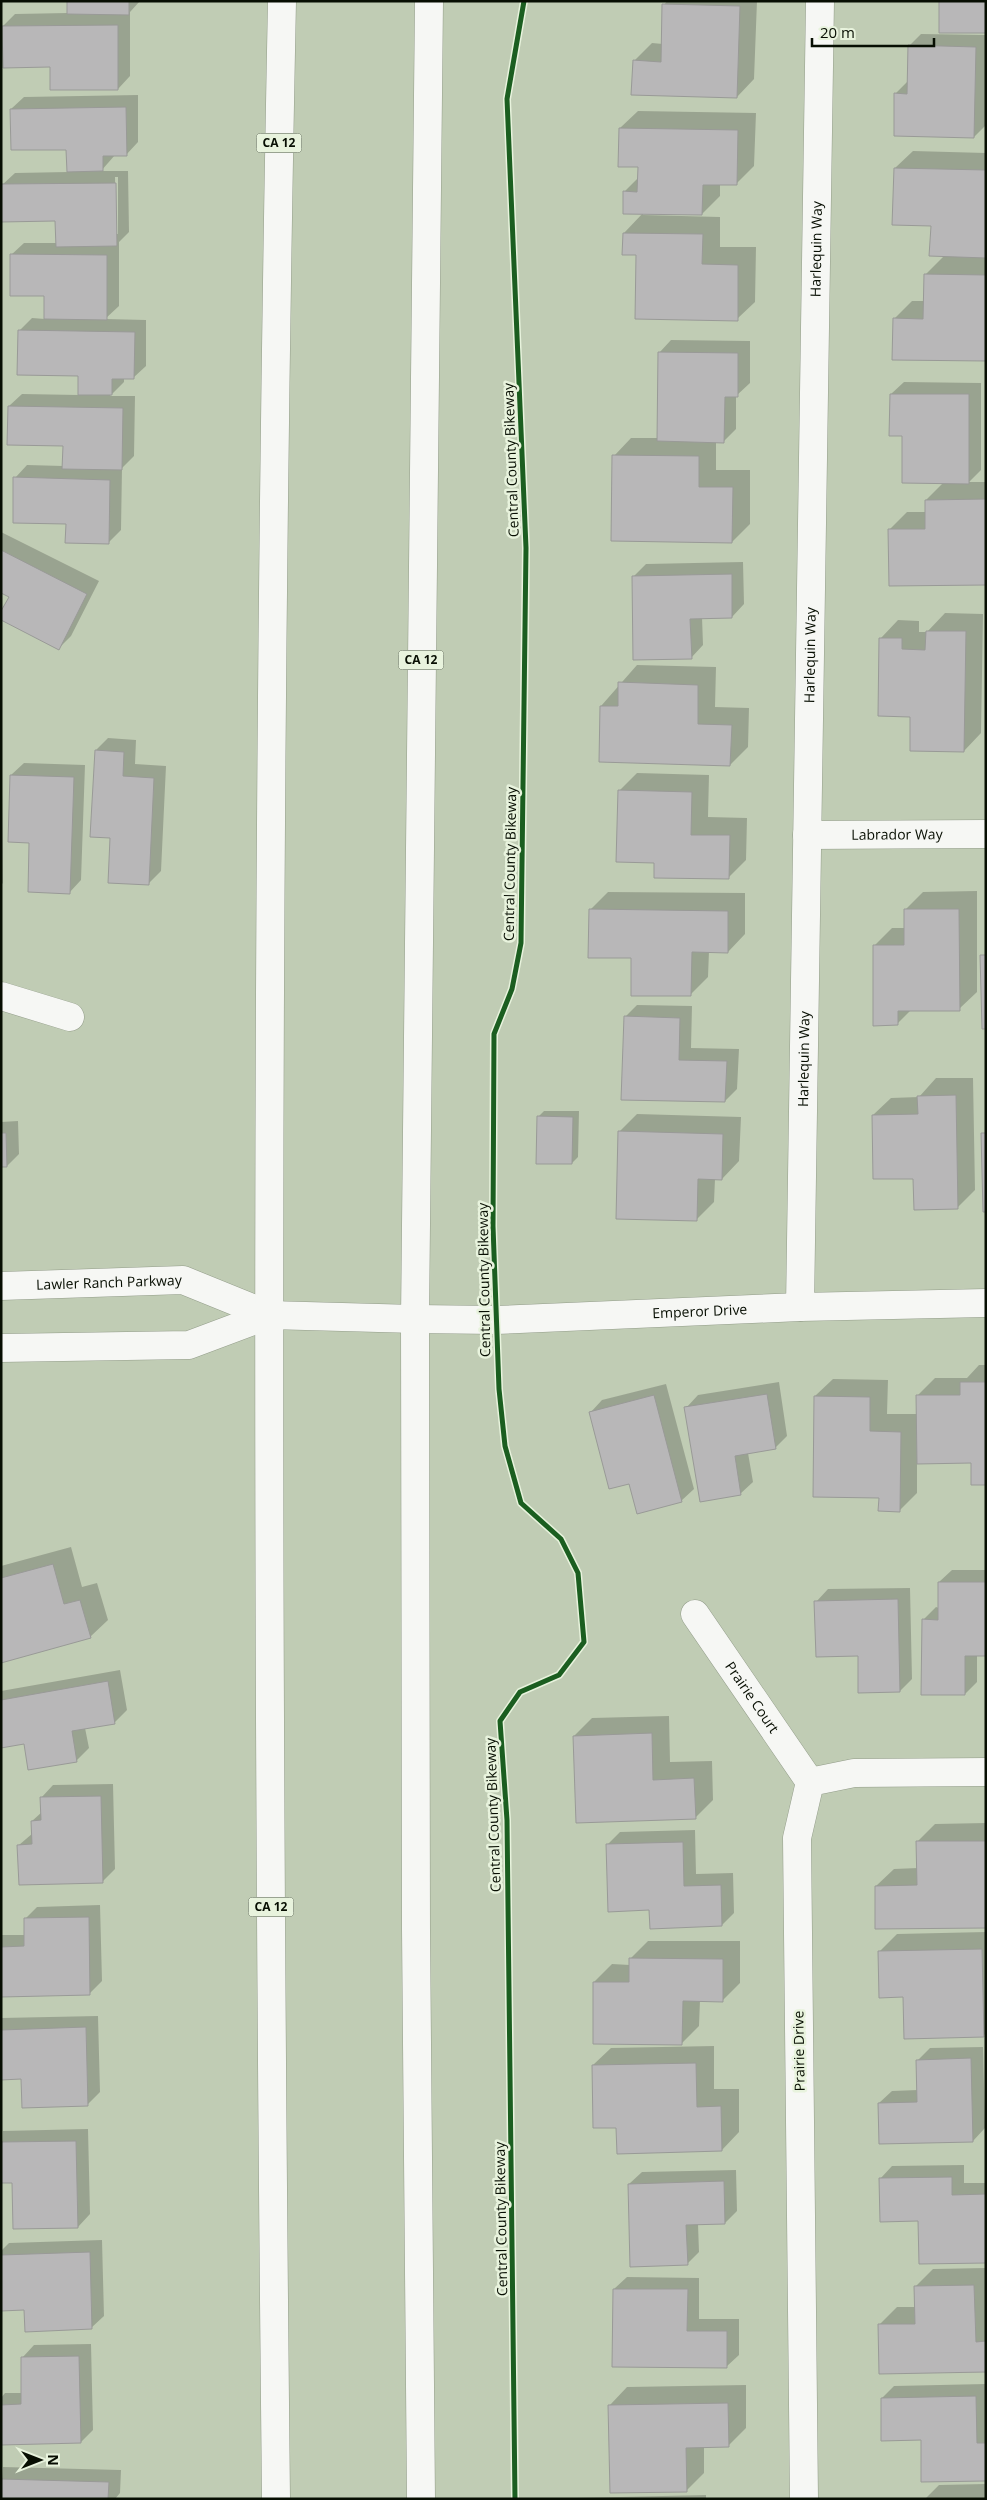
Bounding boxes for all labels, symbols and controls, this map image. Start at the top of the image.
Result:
scale bar [812,15,934,47]
text: 20 m [820,22,855,42]
road number: CA 12 [256,134,302,152]
street label: Harlequin Way [805,200,826,297]
street label: Central County Bikeway [498,382,523,538]
street label: Harlequin Way [799,606,820,703]
road number: CA 12 [398,650,444,670]
street label: Central County Bikeway [499,786,520,941]
street label: Labrador Way [851,824,944,844]
street label: Harlequin Way [793,1010,814,1107]
street label: Central County Bikeway [473,1202,494,1357]
street label: Lawler Ranch Parkway [36,1270,183,1294]
street label: Emperor Drive [652,1299,748,1322]
street label: Prairie Court [721,1658,784,1737]
street label: Central County Bikeway [480,1737,505,1893]
road number: CA 12 [248,1898,294,1916]
street label: Prairie Drive [788,2010,809,2091]
street label: Central County Bikeway [490,2141,511,2296]
north arrow [15,2435,65,2485]
text: N [44,2454,63,2466]

